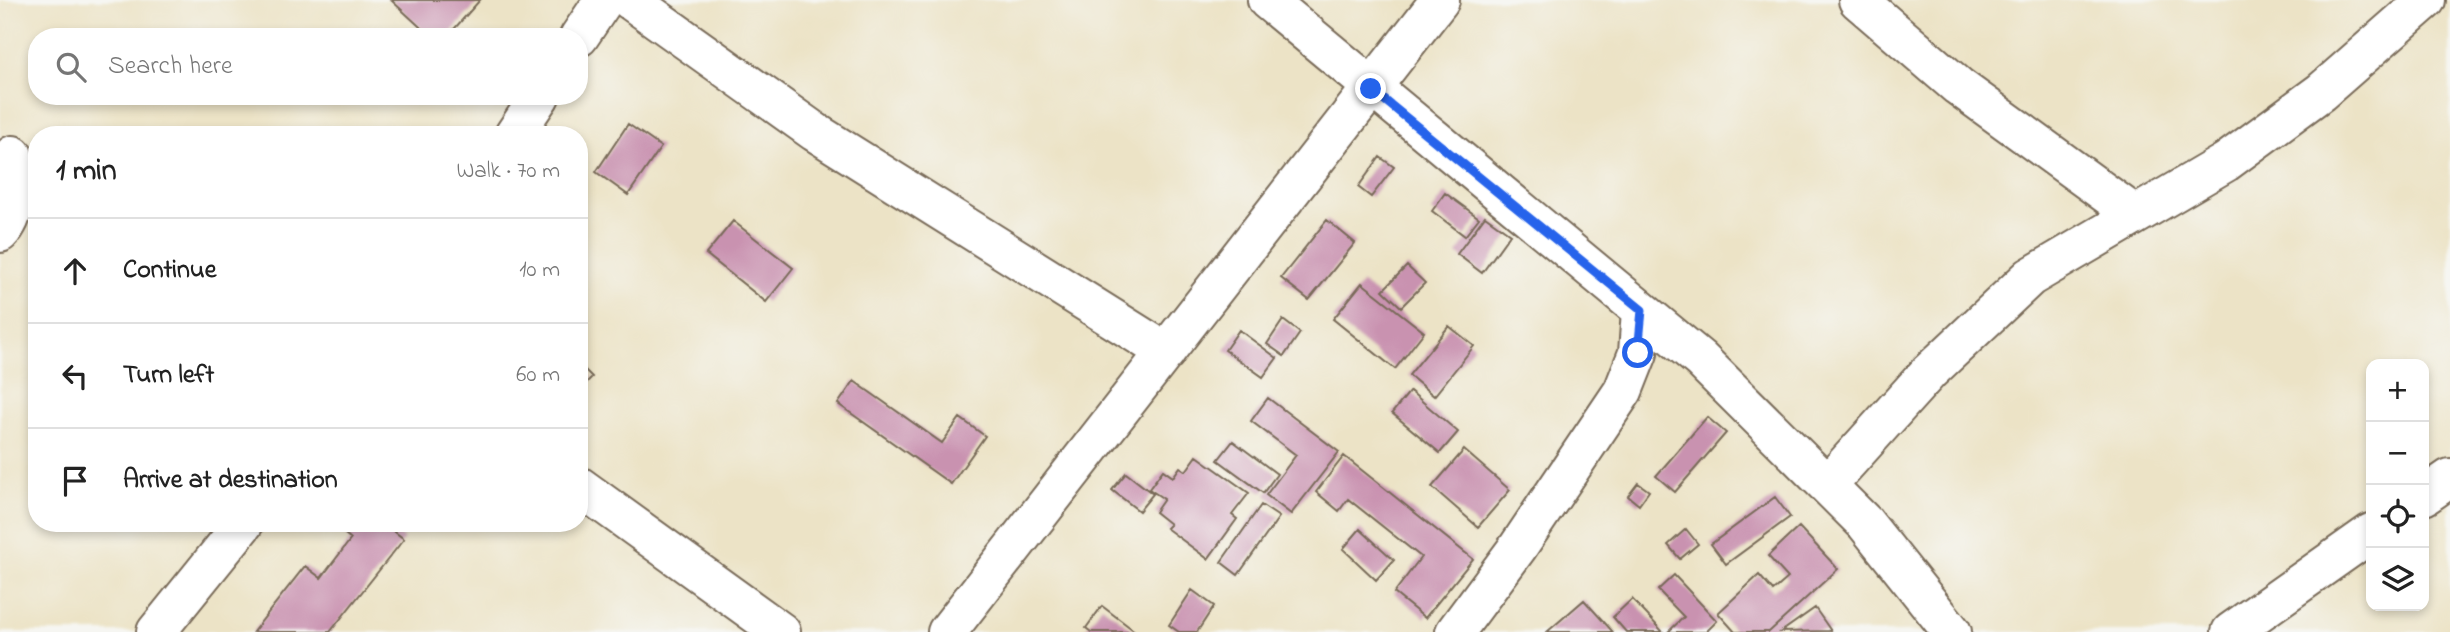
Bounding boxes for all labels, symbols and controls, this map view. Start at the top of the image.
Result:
search box [28,28,588,105]
icon: search [52,48,90,86]
text: Search here [108,48,233,86]
route end [1355,73,1386,104]
text: 1 min [56,150,117,194]
text: Walk · 70 m [456,155,560,188]
icon: ahead [56,252,94,290]
text: Continue [123,252,216,290]
text: 10 m [519,254,560,287]
route start [1622,337,1653,368]
icon: left [56,357,94,395]
text: Turn left [123,357,214,395]
text: 60 m [516,359,560,392]
map controls [2366,359,2429,611]
button: + [2366,359,2429,422]
button: − [2366,422,2429,485]
icon: arrive [56,462,94,500]
text: Arrive at destination [123,462,338,500]
button: locate [2366,485,2429,548]
button: layers [2366,548,2429,611]

